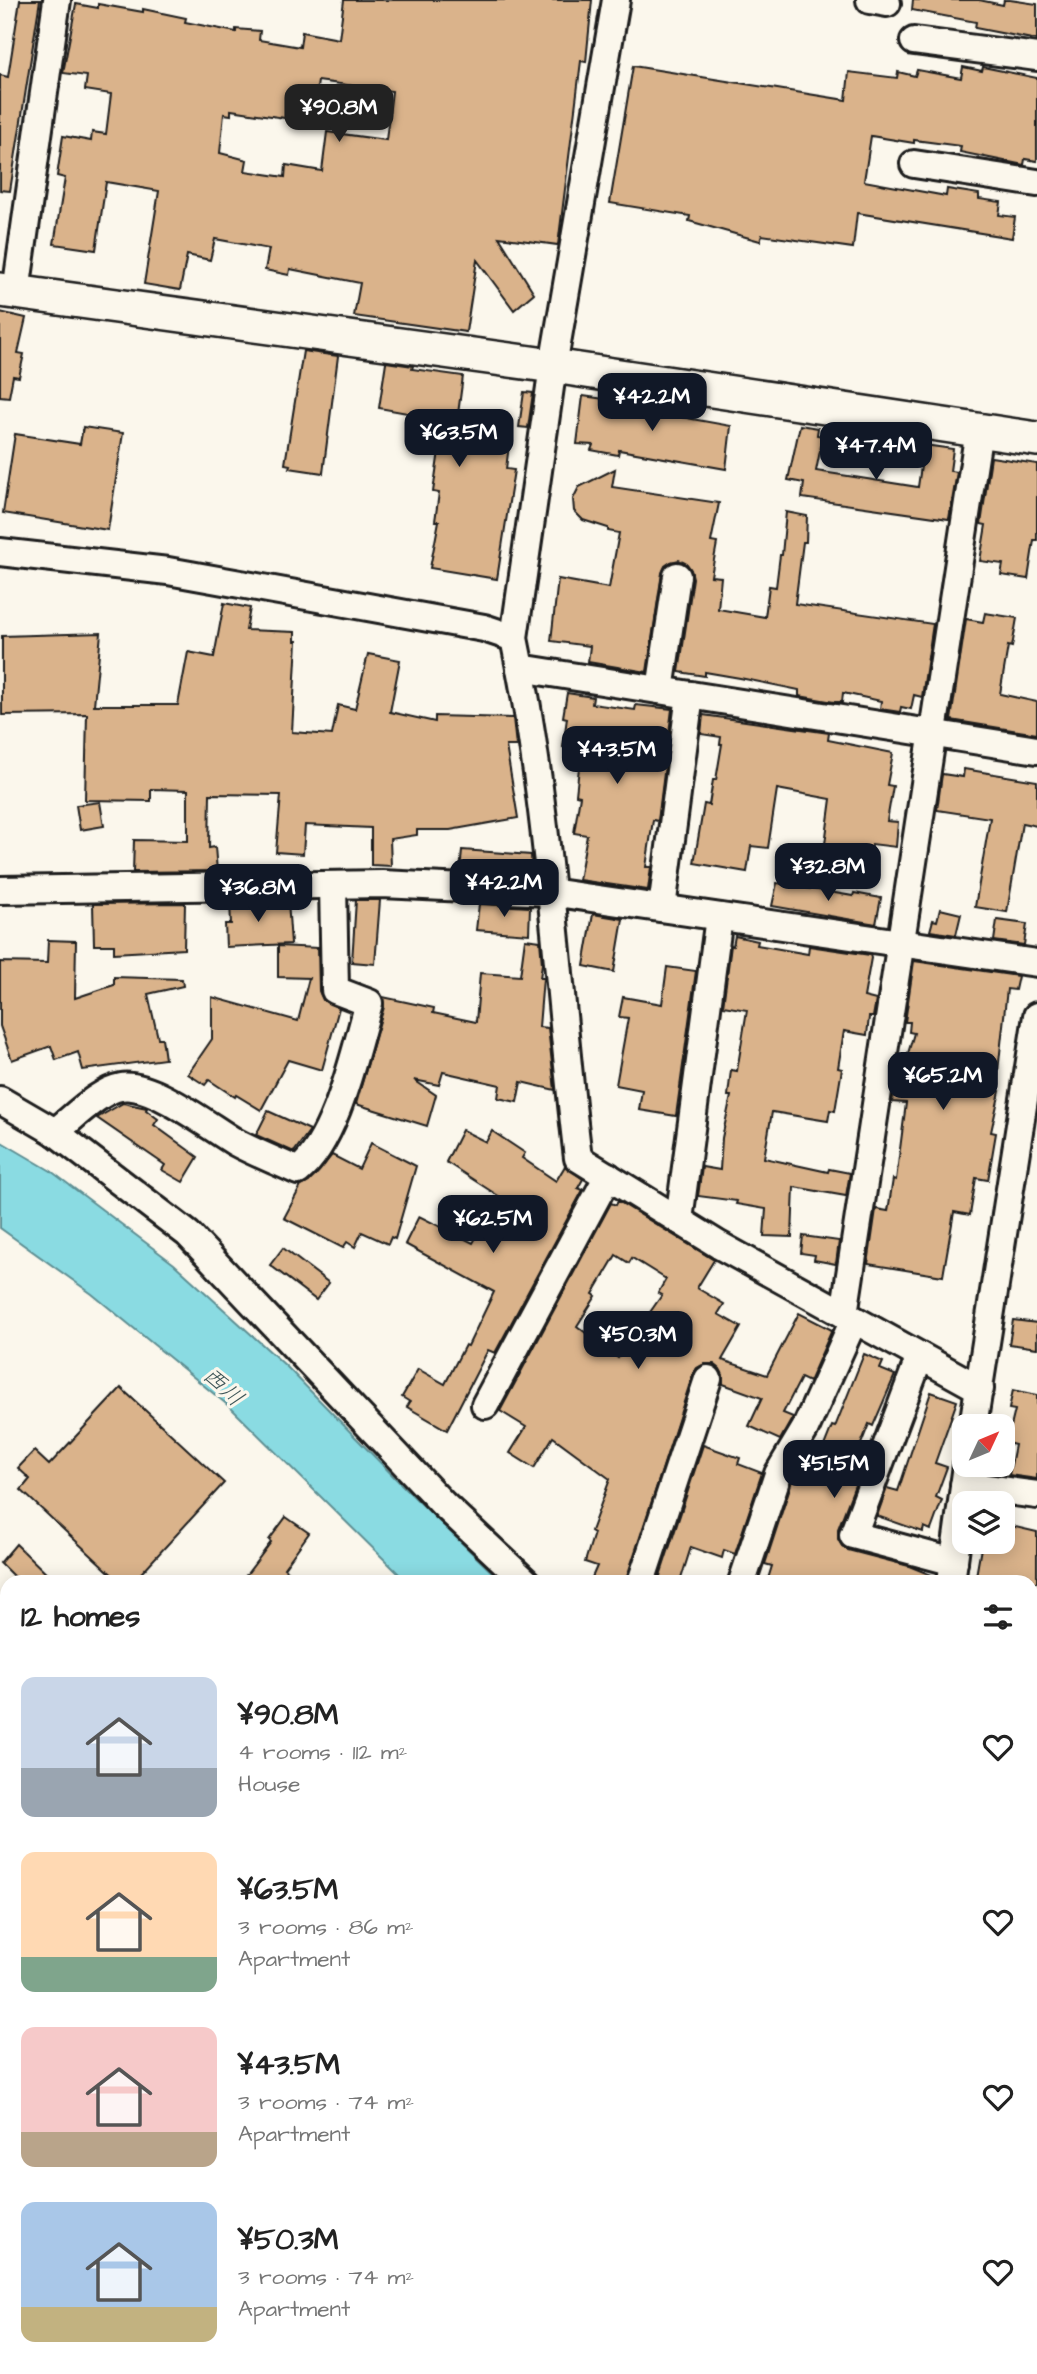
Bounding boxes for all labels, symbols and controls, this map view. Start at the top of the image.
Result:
pin: ¥90.8M [282,85,396,144]
text: ¥90.8M [300,91,378,123]
pin: ¥42.2M [595,374,709,433]
text: ¥42.2M [614,380,690,412]
pin: ¥63.5M [402,410,516,469]
text: ¥63.5M [421,416,497,448]
pin: ¥47.4M [819,422,933,482]
text: ¥47.4M [836,429,916,461]
pin: ¥43.5M [560,726,674,786]
text: ¥43.5M [578,733,656,765]
pin: ¥32.8M [771,844,885,903]
text: ¥32.8M [791,850,865,882]
pin: ¥42.2M [447,860,561,919]
pin: ¥36.8M [201,864,315,924]
text: ¥42.2M [466,866,542,898]
text: ¥36.8M [220,871,296,903]
pin: ¥65.2M [886,1052,1000,1112]
text: ¥65.2M [904,1059,982,1091]
pin: ¥62.5M [436,1196,550,1255]
text: ¥62.5M [454,1202,532,1234]
pin: ¥50.3M [581,1312,695,1371]
text: ¥50.3M [599,1318,677,1350]
water label: 西川 [195,1360,251,1414]
north arrow [952,1414,1015,1477]
map controls [952,1414,1015,1554]
pin: ¥51.5M [777,1440,891,1500]
text: ¥51.5M [799,1447,869,1479]
button: layers [952,1491,1015,1554]
text: 12 homes [21,1596,140,1638]
icon: filters [979,1598,1017,1636]
text: ¥90.8M [238,1694,339,1736]
icon: home [77,1705,161,1789]
icon: heart [979,1728,1017,1766]
text: 4 rooms · 112 m² [238,1736,407,1768]
text: House [238,1768,301,1800]
text: ¥63.5M [238,1869,338,1911]
icon: home [77,1880,161,1964]
icon: heart [979,1903,1017,1941]
text: 3 rooms · 86 m² [238,1911,414,1943]
text: Apartment [238,1943,350,1975]
text: ¥43.5M [238,2044,340,2086]
icon: home [77,2055,161,2139]
icon: heart [979,2078,1017,2116]
text: 3 rooms · 74 m² [238,2086,414,2118]
text: Apartment [238,2118,350,2150]
text: ¥50.3M [238,2219,339,2261]
icon: home [77,2230,161,2314]
icon: heart [979,2253,1017,2291]
text: 3 rooms · 74 m² [238,2261,414,2293]
text: Apartment [238,2293,350,2325]

